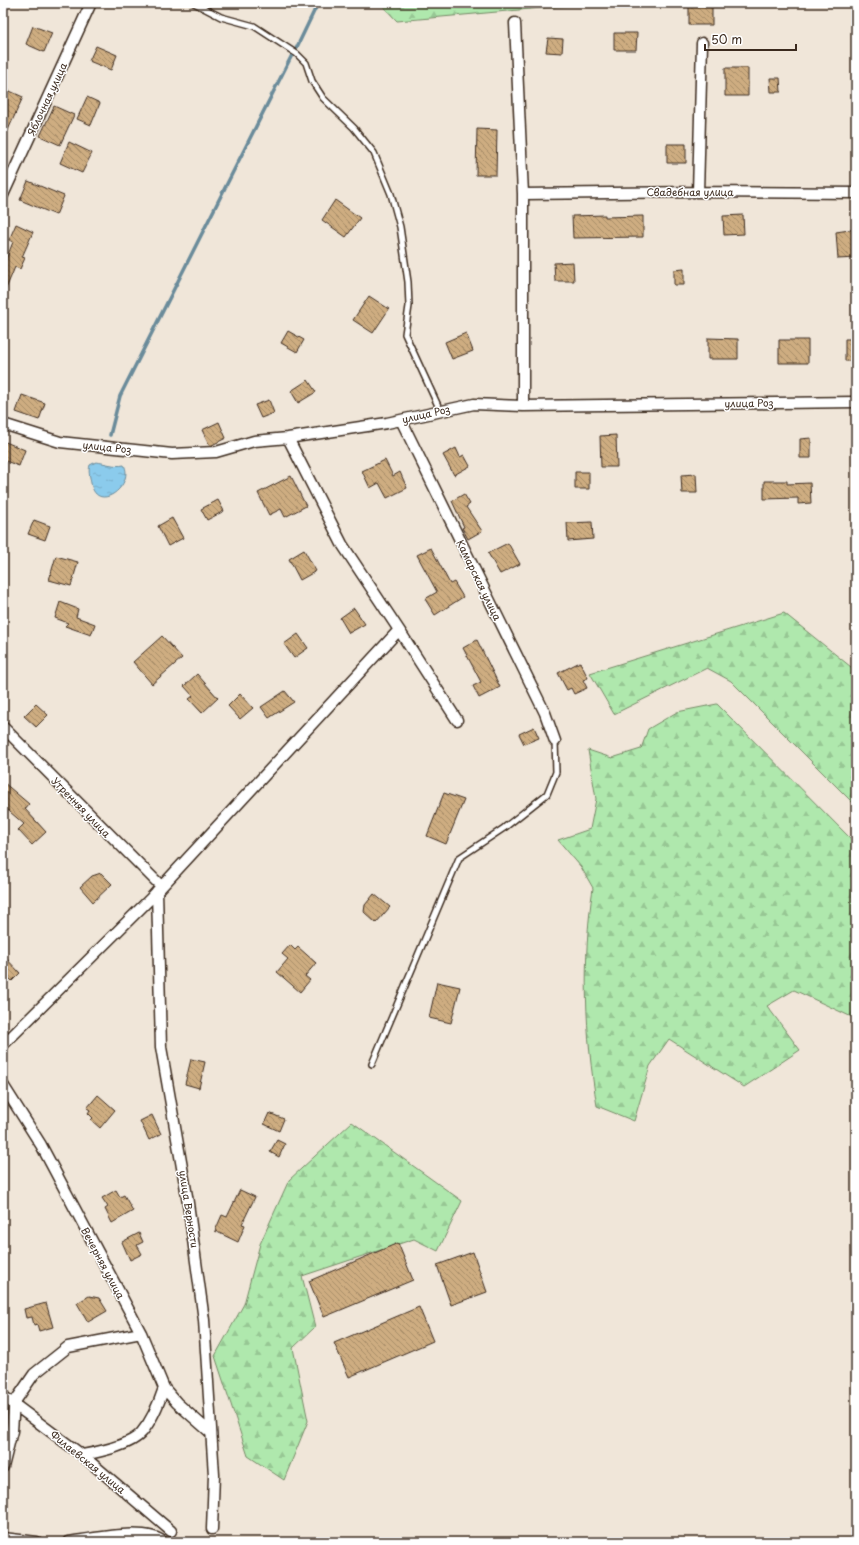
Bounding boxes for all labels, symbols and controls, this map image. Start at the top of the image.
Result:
scale bar [705,26,796,52]
text: 50 m [711,30,742,48]
street label: Яблочная улица [23,59,70,138]
street label: Свадебная улица [646,184,734,199]
street label: улица Роз [724,395,774,410]
street label: улица Роз [400,401,451,426]
street label: улица Роз [82,436,132,457]
street label: Камарская улица [453,537,506,623]
street label: Утренняя улица [49,773,115,841]
street label: улица Верности [176,1169,203,1249]
street label: Вечерняя улица [78,1224,129,1302]
street label: Филаевская улица [48,1427,130,1497]

